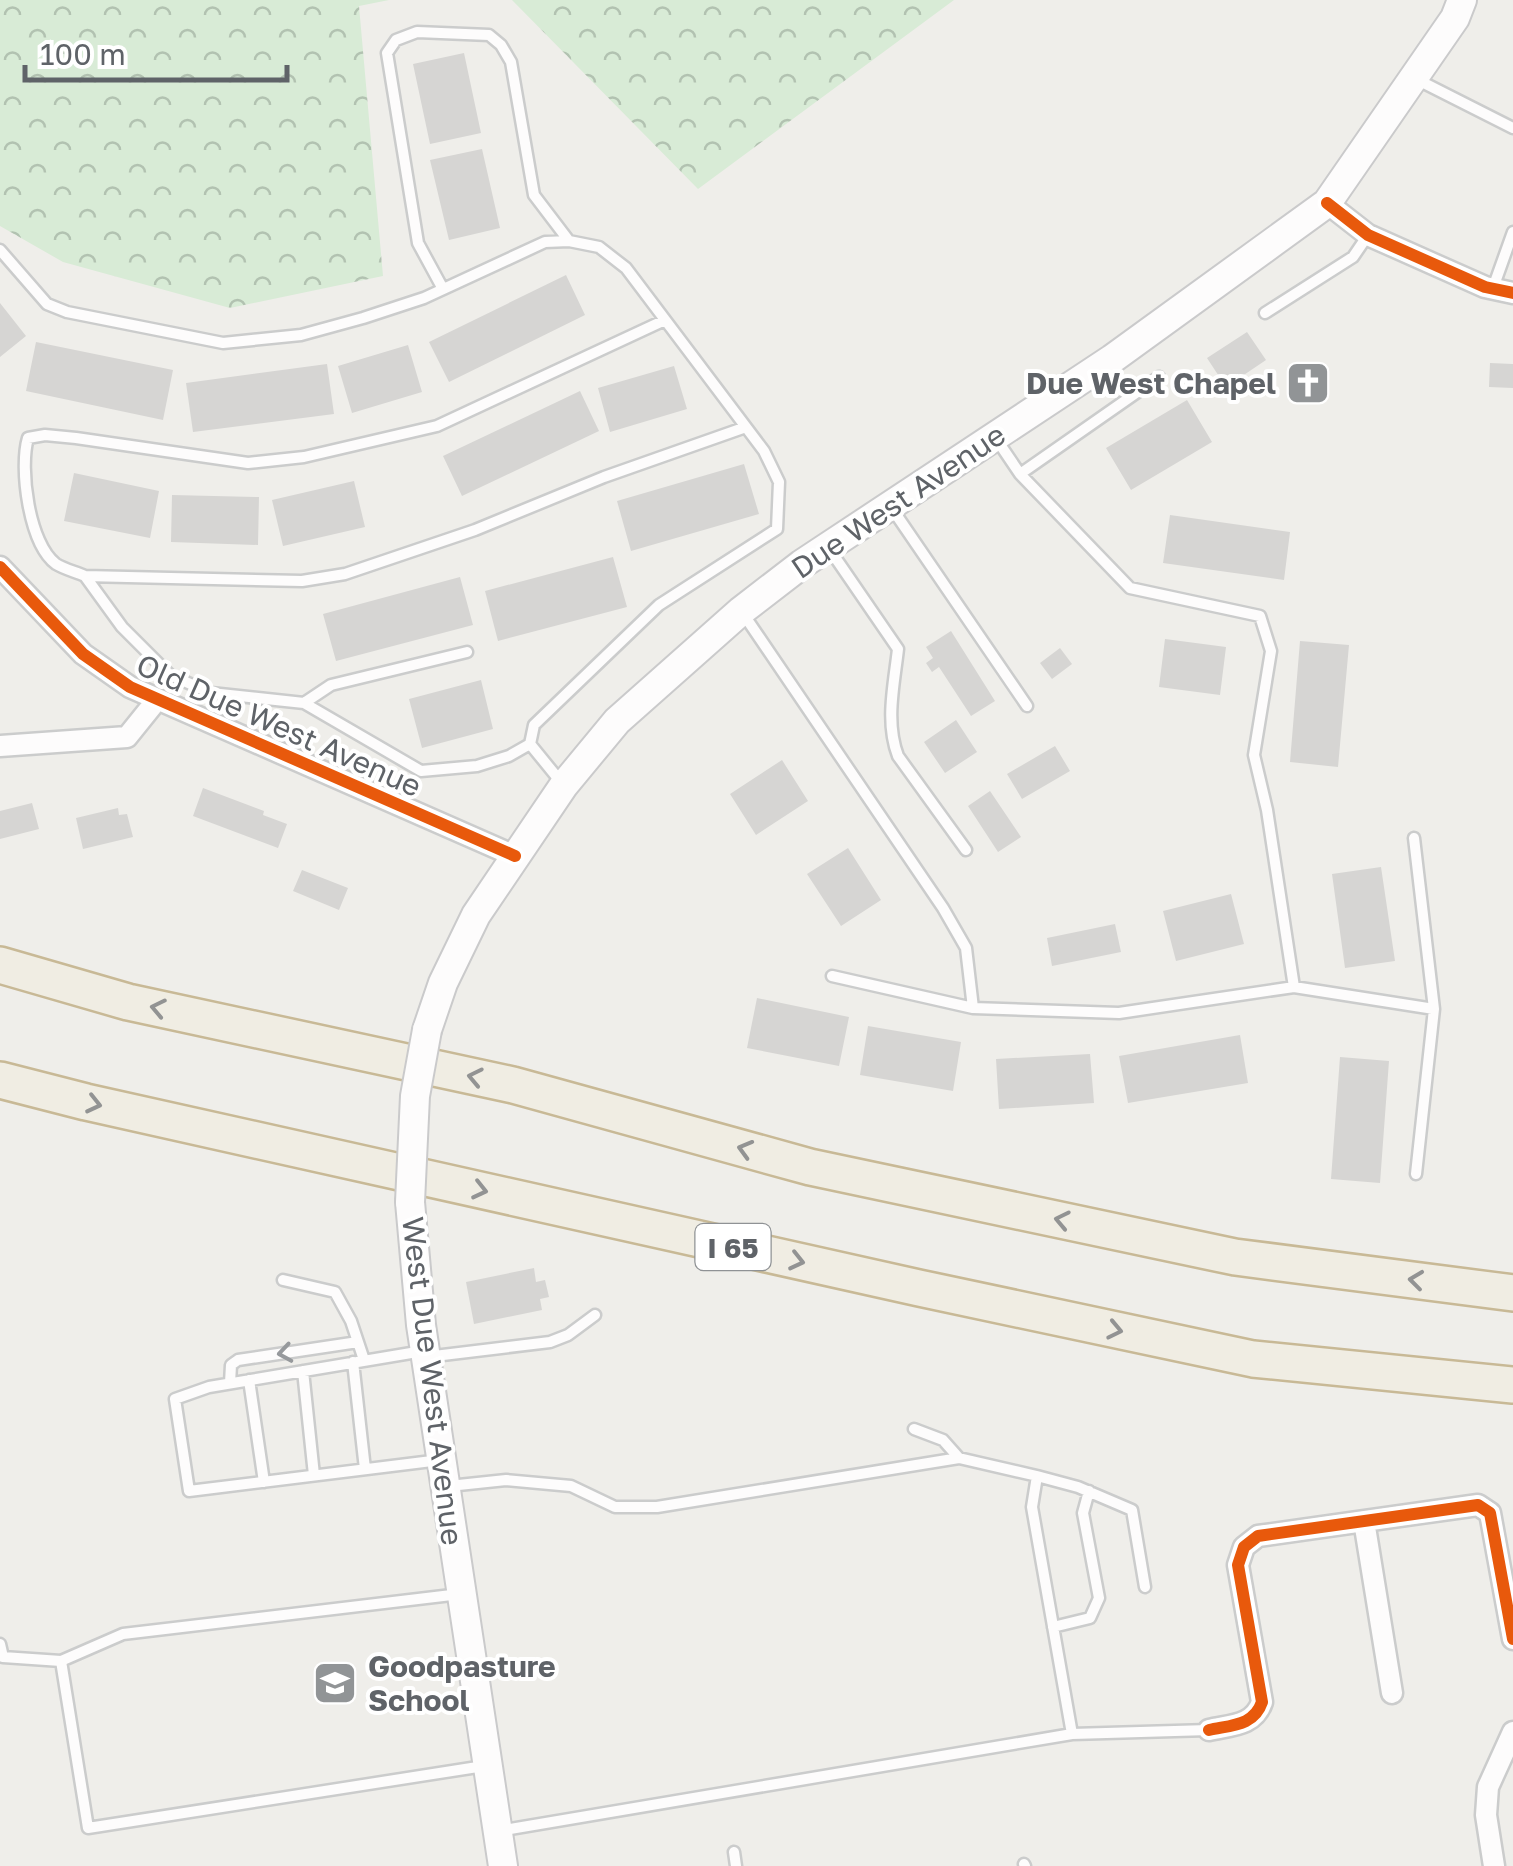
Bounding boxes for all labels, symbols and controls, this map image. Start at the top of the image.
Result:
scale bar [25,20,288,82]
text: 100 m [40,36,126,72]
church icon: Due West Chapel [1285,360,1331,406]
place label: Due West Chapel [1026,365,1276,401]
street label: Due West Avenue [784,416,1012,586]
street label: Old Due West Avenue [131,646,427,804]
one-way arrow [150,999,167,1020]
one-way arrow [467,1067,484,1088]
one-way arrow [85,1092,102,1113]
one-way arrow [736,1140,754,1161]
one-way arrow [471,1178,488,1199]
one-way arrow [1053,1211,1070,1232]
street label: West Due West Avenue [395,1215,471,1547]
road number: I 65 [696,1224,770,1270]
one-way arrow [788,1249,805,1270]
one-way arrow [1408,1270,1424,1291]
one-way arrow [1106,1318,1123,1339]
one-way arrow [277,1342,293,1363]
place label: Goodpasture School [368,1648,556,1718]
school or university icon: Goodpasture School [312,1660,358,1706]

